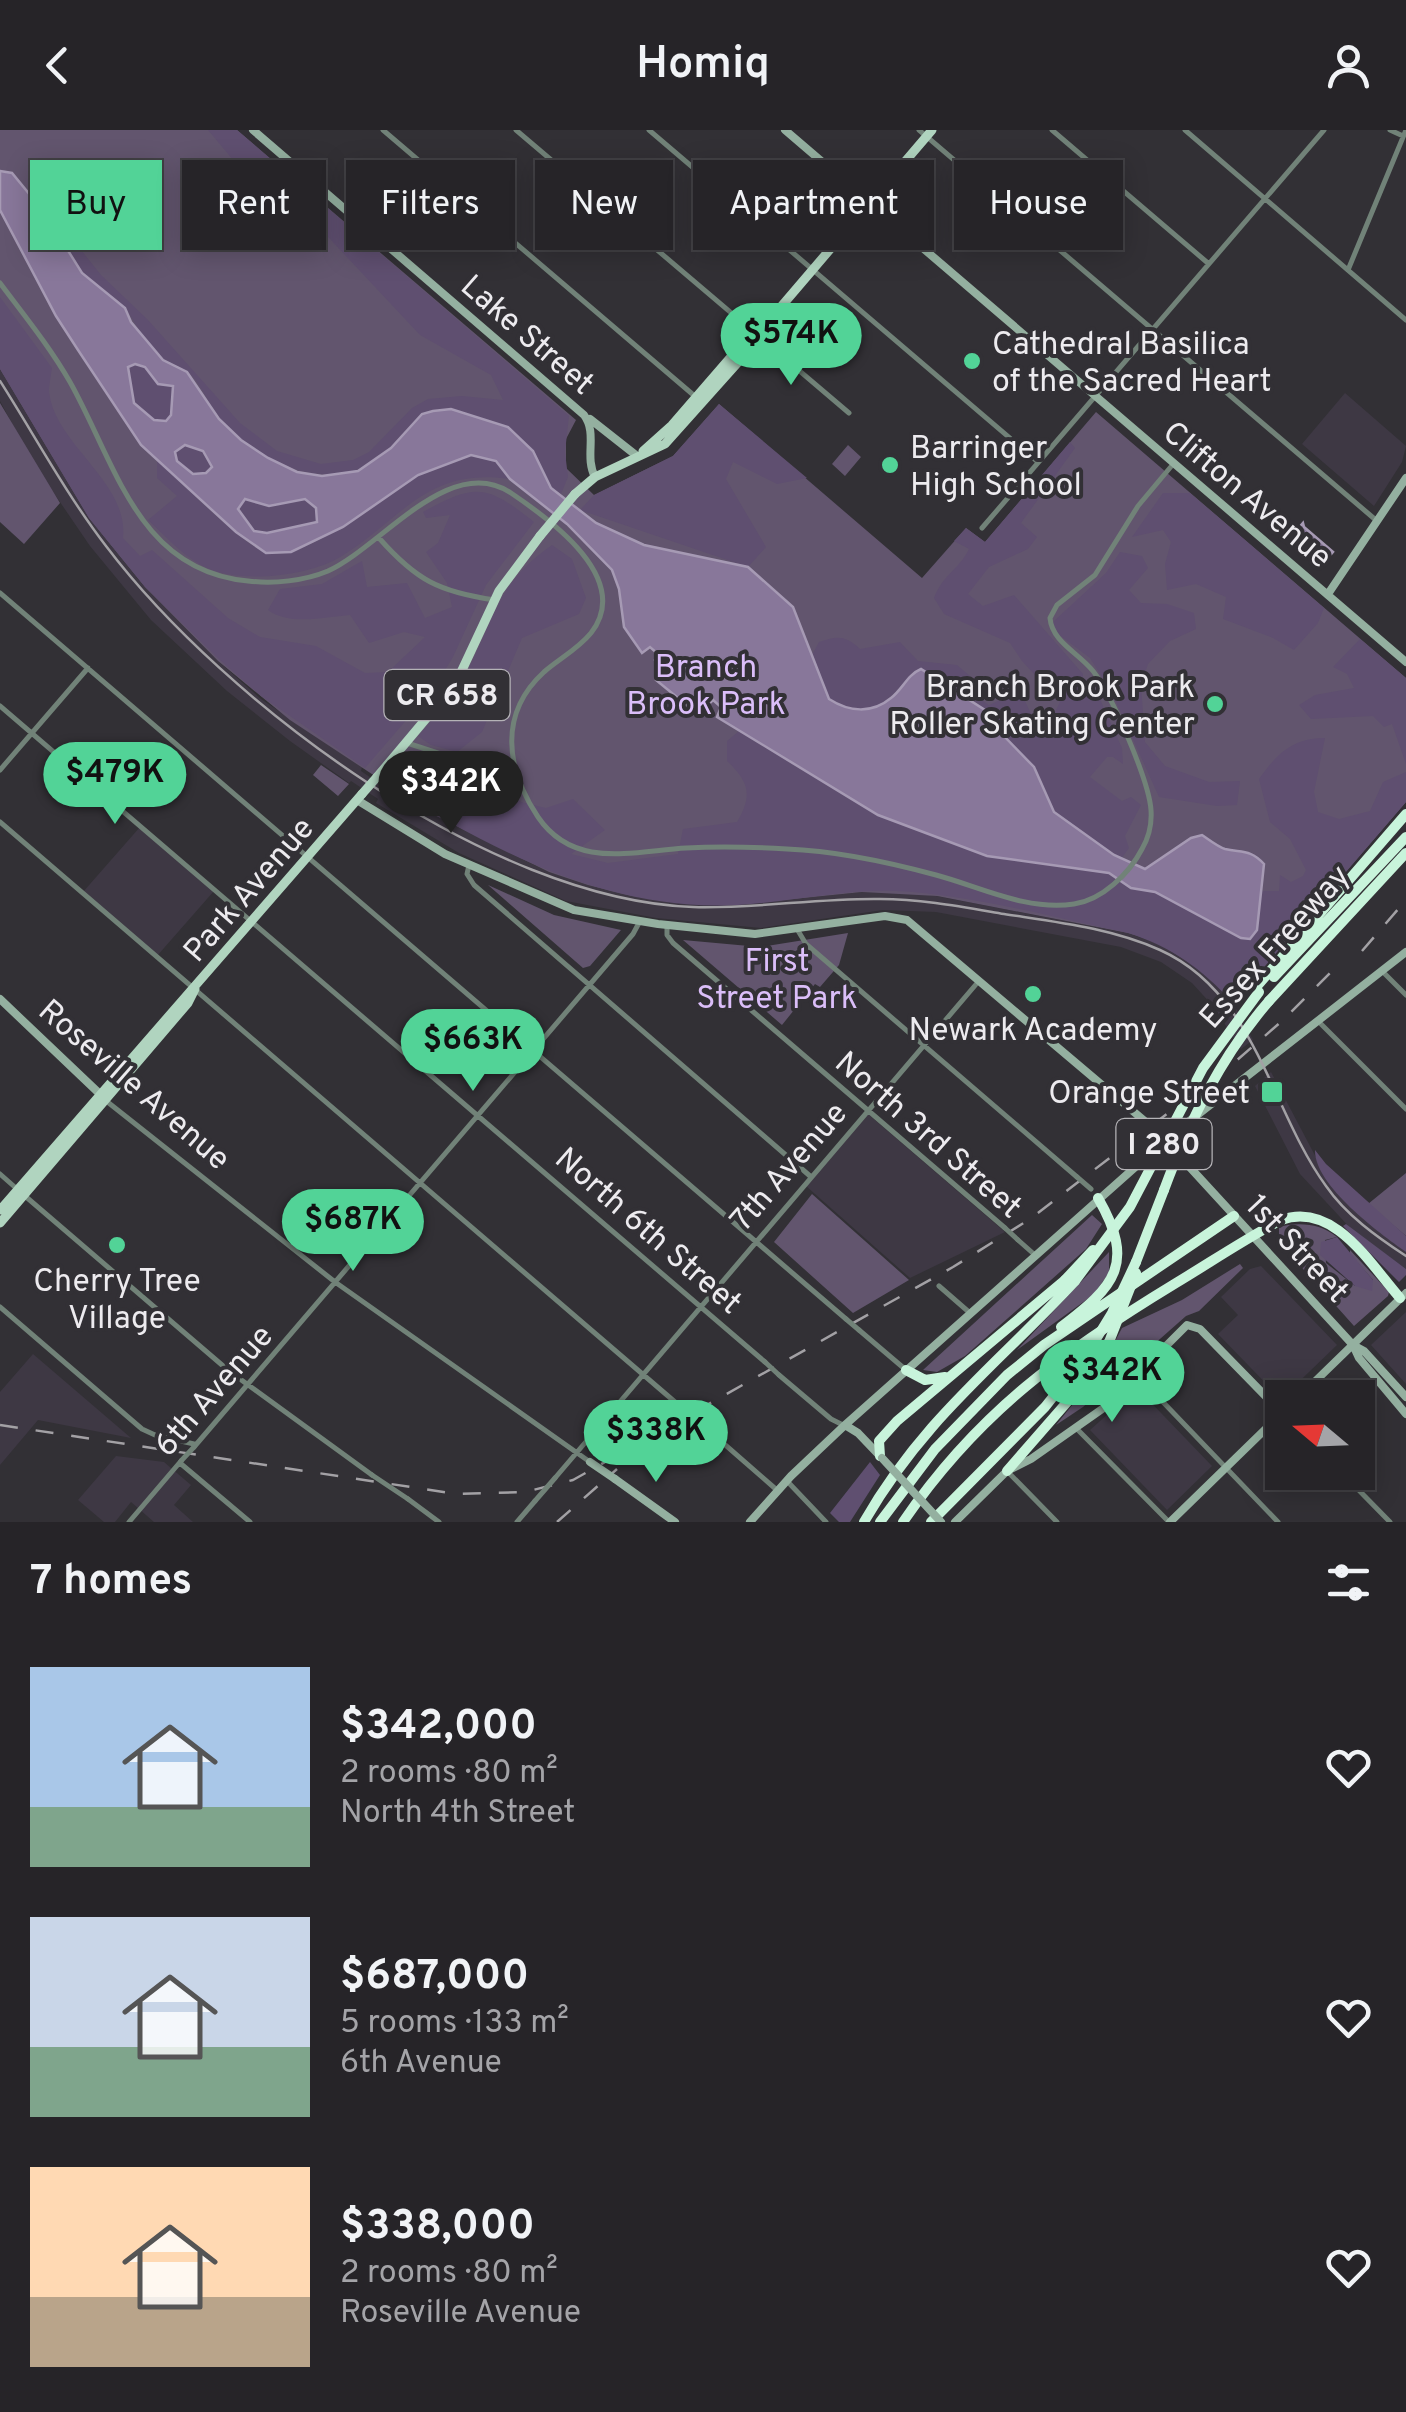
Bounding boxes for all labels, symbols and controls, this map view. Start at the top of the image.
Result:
text: Homiq [636,37,770,94]
icon: back [30,38,85,93]
icon: person [1321,38,1376,93]
chip: Buy [30,160,162,250]
chip: Rent [182,160,326,250]
chip: Filters [346,160,515,250]
chip: New [535,160,673,250]
chip: Apartment [693,160,934,250]
chip: House [954,160,1123,250]
street label: Lake Street [451,268,601,405]
pin: $574K [721,303,861,388]
text: $574K [743,315,839,355]
place label: Cathedral Basilica of the Sacred Heart [992,326,1272,403]
marker: Cathedral Basilica of the Sacred Heart [961,350,983,372]
street label: Clifton Avenue [1153,414,1339,579]
place label: Barringer High School [910,430,1082,507]
marker: Barringer High School [879,454,901,476]
park label: Branch Brook Park [626,649,786,726]
place label: Branch Brook Park Roller Skating Center [889,669,1195,746]
road number: CR 658 [384,670,510,720]
marker: Branch Brook Park Roller Skating Center [1204,693,1226,715]
pin: $479K [45,742,185,827]
pin: $342K [381,751,521,836]
text: $479K [65,754,165,794]
text: $342K [400,763,502,803]
street label: Park Avenue [176,810,324,972]
street label: Essex Freeway [1192,858,1360,1038]
park label: First Street Park [696,943,858,1020]
marker: Newark Academy [1022,983,1044,1005]
street label: Roseville Avenue [29,992,237,1180]
pin: $663K [403,1009,543,1094]
place label: Newark Academy [909,1012,1157,1052]
text: $663K [423,1021,523,1061]
street label: North 3rd Street [825,1044,1029,1228]
place label: Orange Street [1048,1075,1250,1115]
marker: Orange Street [1259,1079,1285,1105]
street label: 7th Avenue [723,1095,857,1241]
road number: I 280 [1116,1119,1212,1169]
street label: North 6th Street [545,1140,749,1324]
street label: 1st Street [1236,1188,1356,1313]
pin: $687K [283,1189,423,1274]
text: $687K [304,1201,402,1241]
marker: Cherry Tree Village [106,1234,128,1256]
place label: Cherry Tree Village [33,1263,201,1340]
street label: 6th Avenue [147,1318,283,1466]
pin: $342K [1042,1340,1182,1425]
text: $342K [1061,1352,1163,1392]
north arrow [1265,1380,1375,1490]
map controls [1265,1380,1375,1490]
pin: $338K [586,1400,726,1485]
text: $338K [606,1412,706,1452]
icon: filters [1321,1555,1376,1610]
text: 7 homes [30,1556,192,1609]
text: $342,000 [340,1701,537,1754]
icon: home [110,1707,230,1827]
icon: heart [1321,1740,1376,1795]
text: 2 rooms · 80 m² [340,1754,558,1794]
text: North 4th Street [340,1794,575,1834]
text: $687,000 [340,1951,529,2004]
icon: home [110,1957,230,2077]
icon: heart [1321,1990,1376,2045]
text: 5 rooms · 133 m² [340,2004,569,2044]
text: 6th Avenue [340,2044,502,2084]
text: $338,000 [340,2201,535,2254]
icon: home [110,2207,230,2327]
icon: heart [1321,2240,1376,2295]
text: 2 rooms · 80 m² [340,2254,558,2294]
text: Roseville Avenue [340,2294,581,2334]

